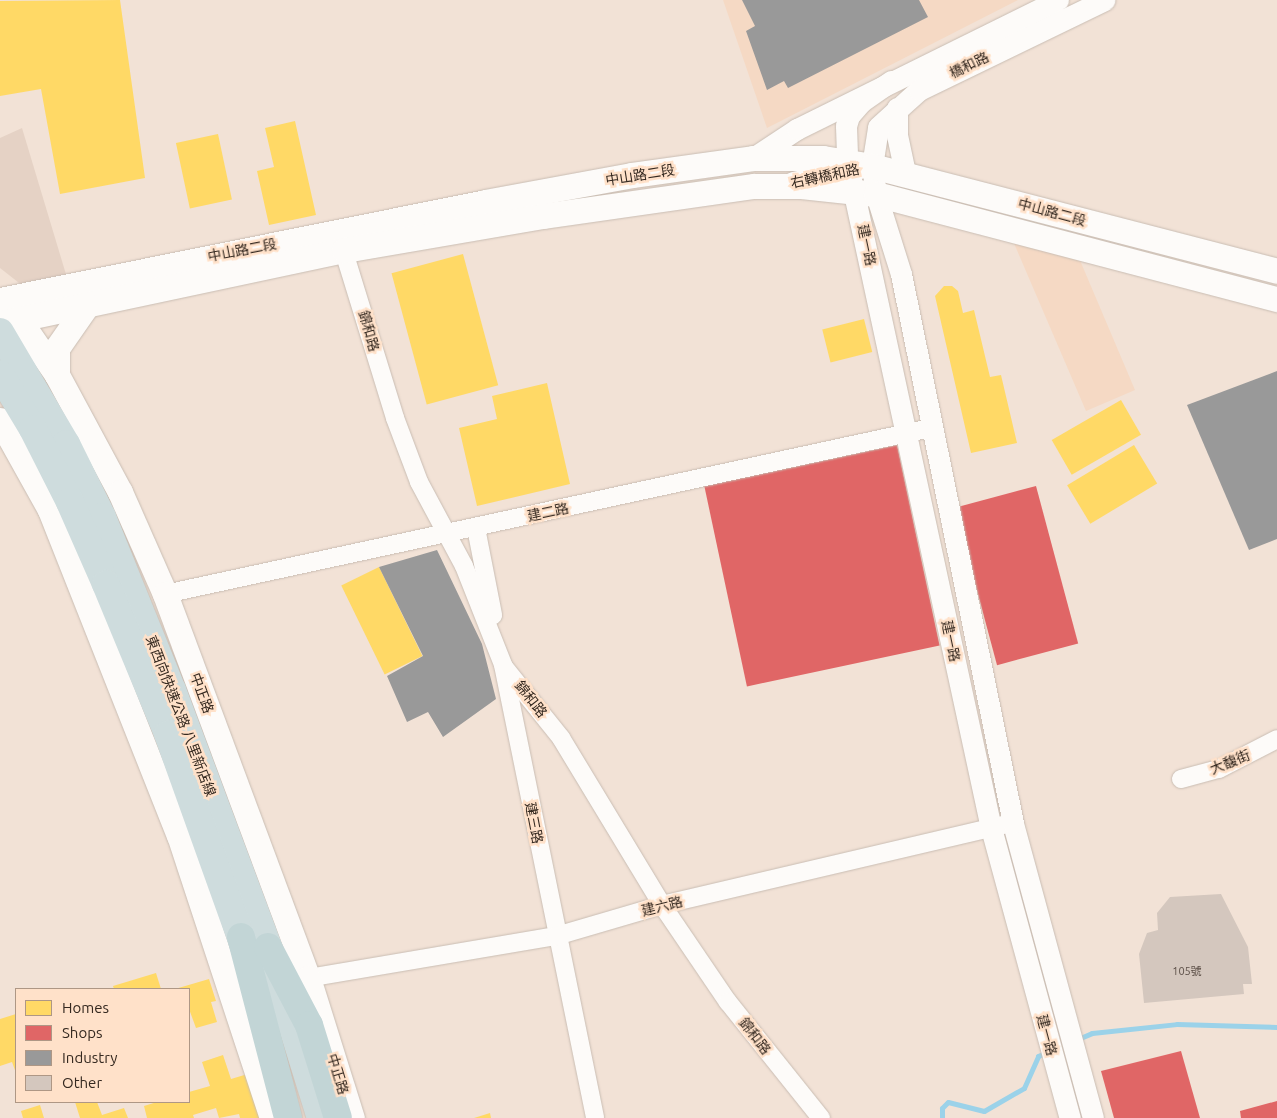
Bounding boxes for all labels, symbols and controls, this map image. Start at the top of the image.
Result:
street label: 橋和路 [946,48,992,82]
street label: 中山路二段 [604,161,676,189]
street label: 右轉橋和路 [789,161,861,191]
street label: 中山路二段 [1016,195,1088,229]
street label: 建一路 [854,223,880,267]
street label: 中山路二段 [206,235,278,265]
street label: 錦和路 [355,308,383,354]
street label: 建二路 [526,499,570,525]
street label: 建一路 [938,619,964,663]
street label: 東西向快速公路 八里新店線 [142,633,220,799]
street label: 中正路 [187,670,217,716]
street label: 錦和路 [511,677,551,721]
street label: 大馥街 [1207,746,1253,778]
street label: 建三路 [522,801,546,845]
street label: 建六路 [640,893,684,919]
house number: 105號 [1172,964,1202,978]
legend [15,988,190,1103]
text: Homes [62,999,109,1016]
street label: 建一路 [1033,1013,1061,1057]
street label: 錦和路 [735,1014,775,1058]
text: Shops [62,1024,103,1041]
text: Industry [62,1049,117,1066]
street label: 中正路 [324,1051,352,1097]
text: Other [62,1074,102,1091]

